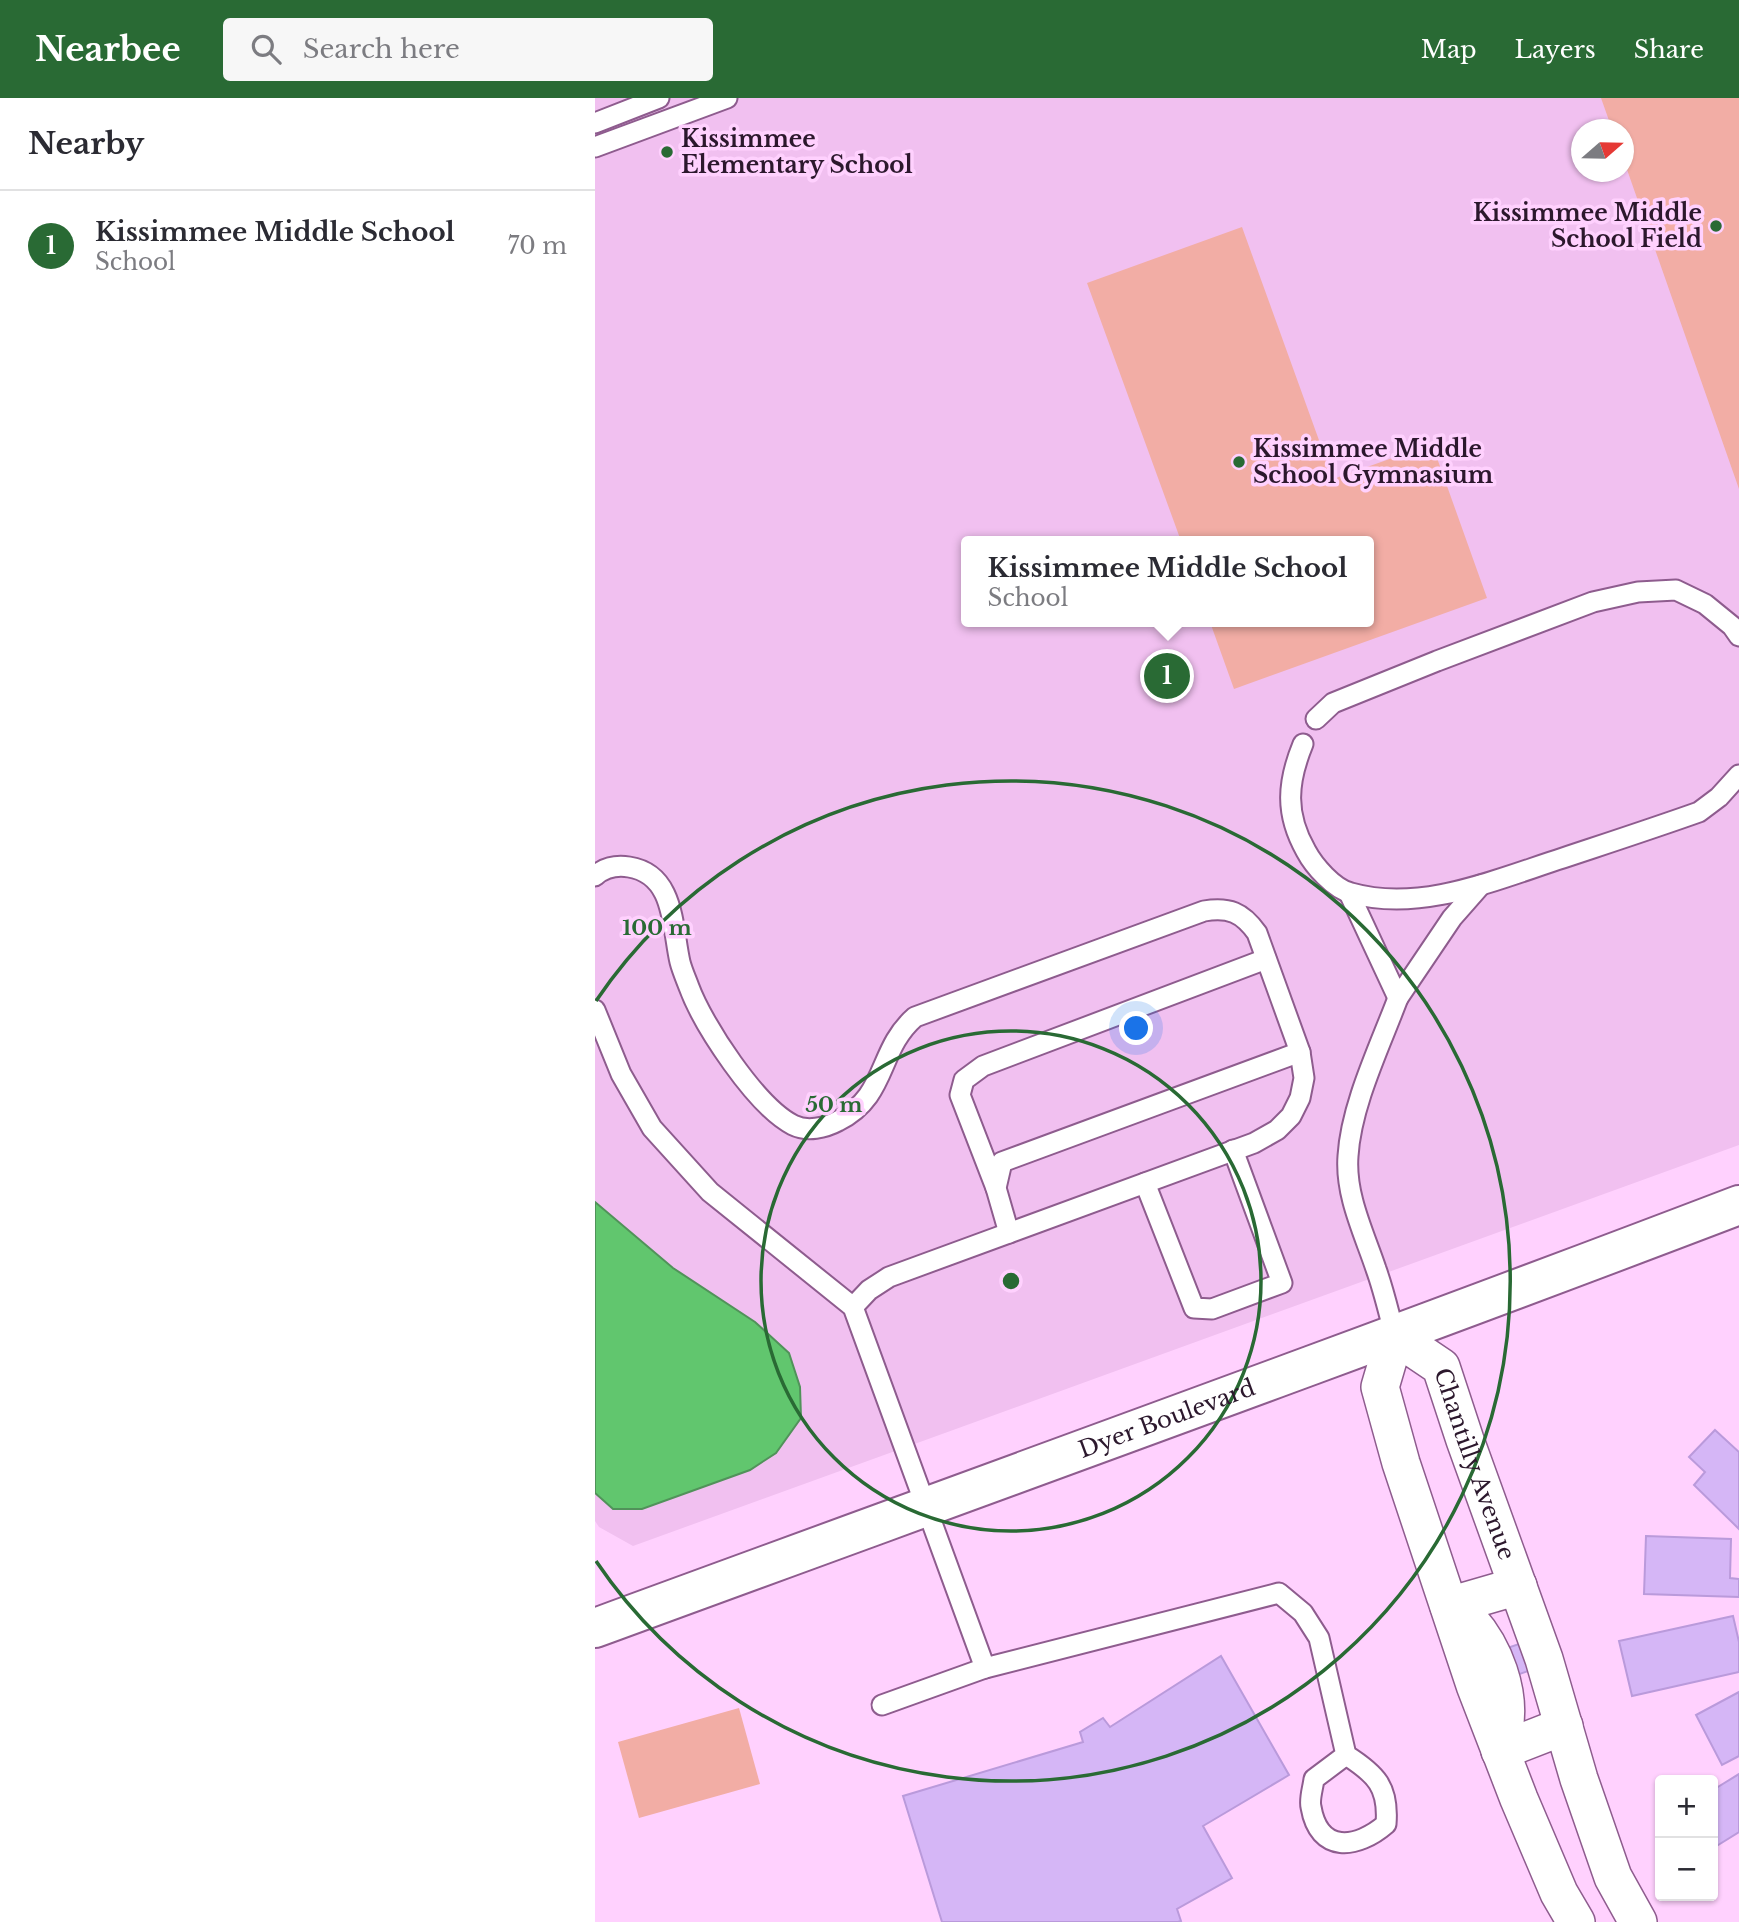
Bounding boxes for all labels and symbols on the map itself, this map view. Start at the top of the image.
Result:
north arrow [1571,119,1634,182]
place label: Kissimmee Elementary School [681,125,913,179]
marker: Kissimmee Elementary School [659,144,675,160]
place label: Kissimmee Middle School Field [1473,199,1702,253]
marker: Kissimmee Middle School Field [1708,218,1724,234]
place label: Kissimmee Middle School Gymnasium [1253,435,1494,489]
marker: Kissimmee Middle School Gymnasium [1231,454,1247,470]
pin: 1 [1144,650,1190,702]
text: 100 m [622,915,692,941]
your location [1119,1011,1153,1045]
text: 50 m [805,1092,863,1118]
centre of rings [999,1269,1023,1293]
street label: Chantilly Avenue [1428,1364,1521,1564]
street label: Dyer Boulevard [1075,1373,1259,1464]

